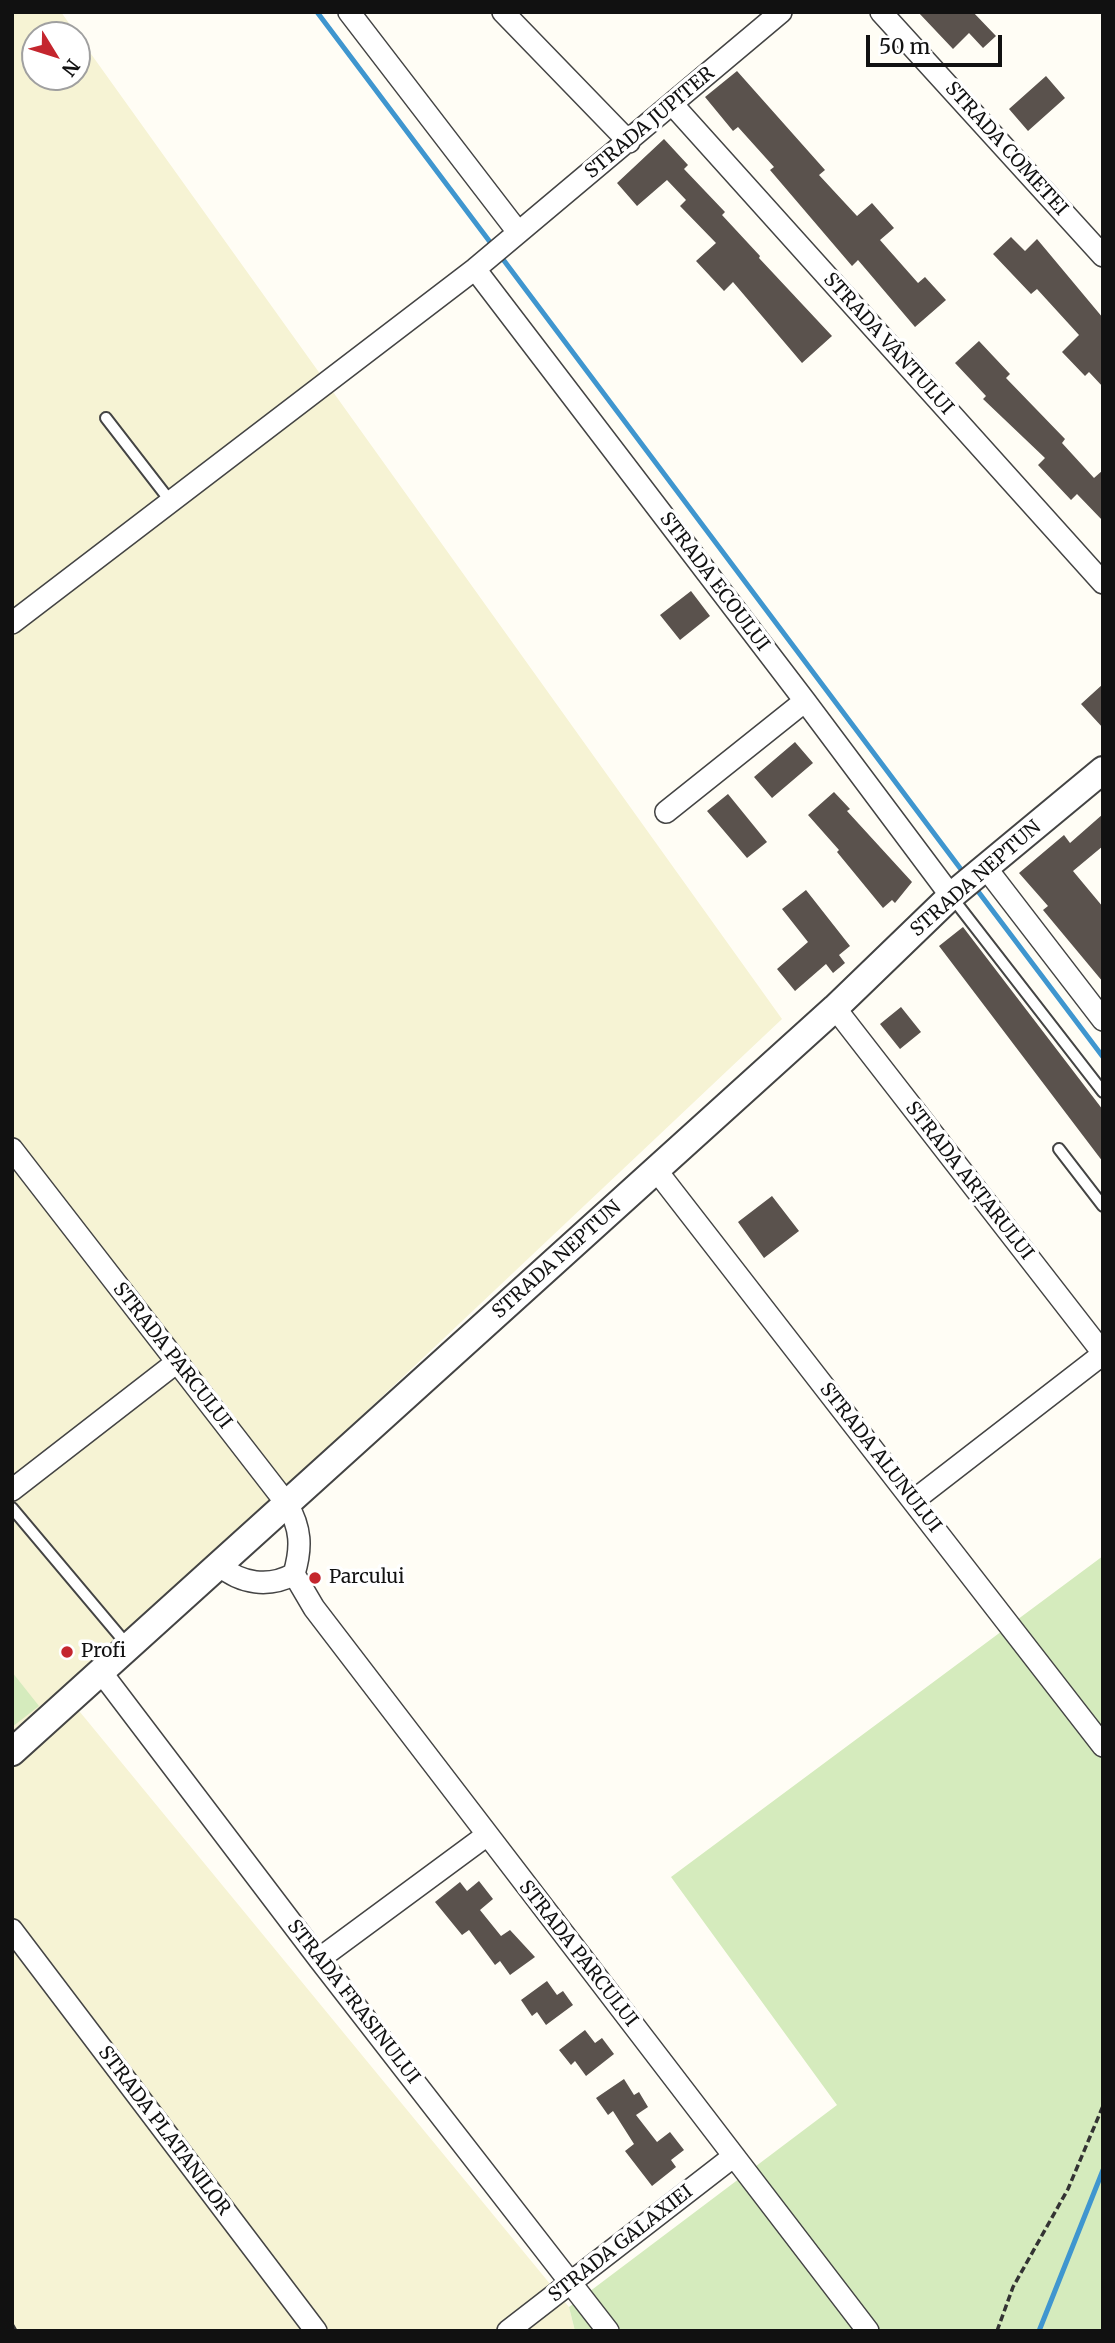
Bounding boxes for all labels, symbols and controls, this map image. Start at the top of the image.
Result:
north arrow [21,21,91,91]
scale bar [870,21,1006,65]
text: 50 m [879,33,930,60]
text: N [57,54,85,81]
street label: STRADA JUPITER [581,62,719,184]
street label: STRADA COMETEI [940,78,1072,220]
street label: STRADA VÂNTULUI [818,268,958,420]
street label: STRADA ECOULUI [654,508,774,656]
street label: STRADA NEPTUN [906,816,1046,942]
street label: STRADA ARȚARULUI [900,1097,1038,1265]
street label: STRADA NEPTUN [488,1196,626,1324]
street label: STRADA PARCULUI [108,1278,236,1434]
street label: STRADA ALUNULUI [815,1379,945,1537]
place label: Parcului [329,1567,404,1589]
marker: Parcului [307,1570,323,1586]
place label: Profi [81,1641,126,1663]
marker: Profi [59,1644,75,1660]
street label: STRADA PARCULUI [514,1876,642,2032]
street label: STRADA FRASINULUI [282,1916,424,2088]
street label: STRADA PLATANILOR [93,2042,235,2220]
street label: STRADA GALAXIEI [544,2181,698,2307]

